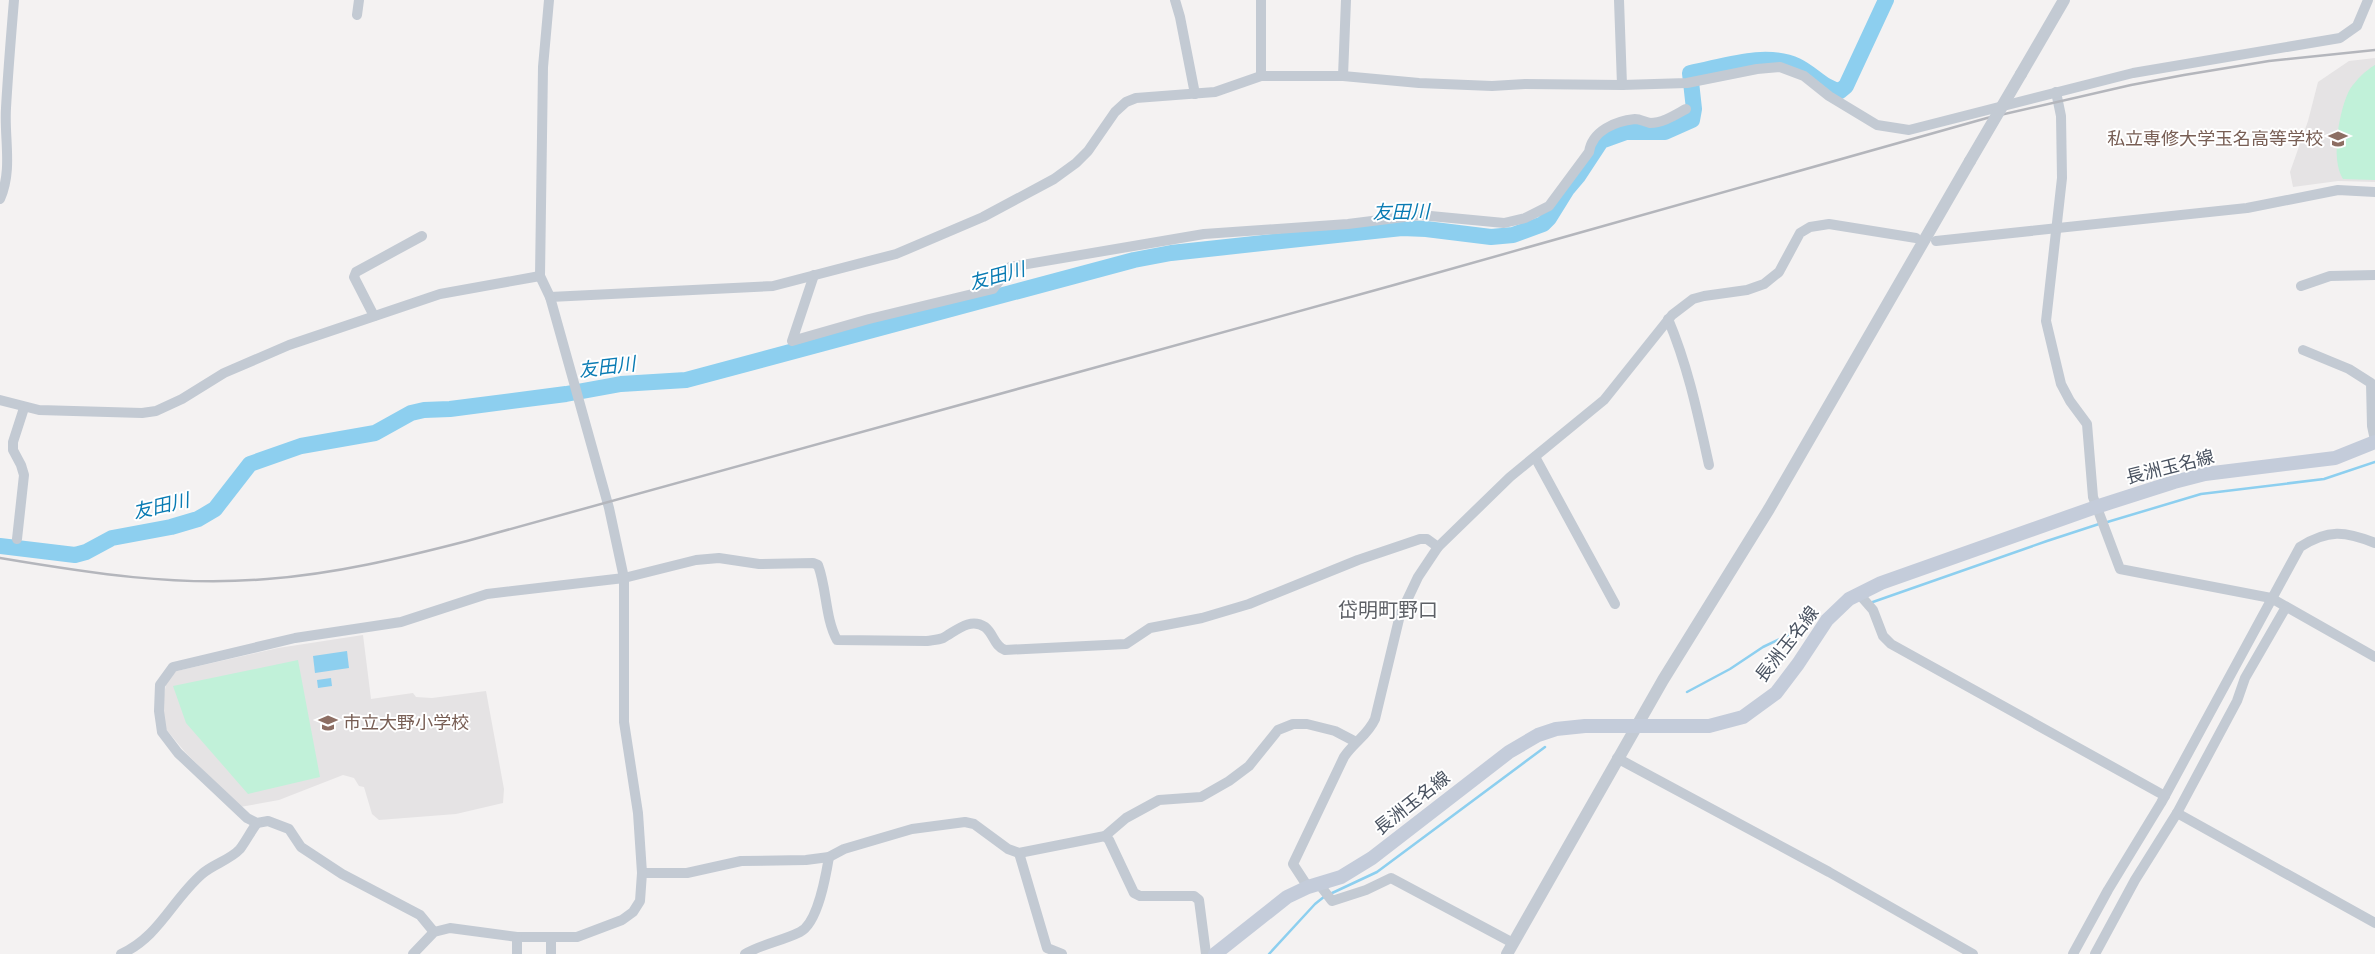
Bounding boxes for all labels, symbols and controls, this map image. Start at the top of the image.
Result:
school or university icon: 私立専修大学玉名高等学校 [2327,128,2349,150]
place label: 私立専修大学玉名高等学校 [2107,129,2323,149]
water label: 友田川 [1372,201,1432,223]
water label: 友田川 [967,258,1029,294]
water label: 友田川 [577,353,639,381]
street label: 長洲玉名線 [2124,446,2216,488]
water label: 友田川 [131,489,193,523]
district label: 岱明町野口 [1338,599,1438,621]
street label: 長洲玉名線 [1751,602,1823,686]
school or university icon: 市立大野小学校 [317,712,339,734]
place label: 市立大野小学校 [343,713,469,733]
street label: 長洲玉名線 [1370,767,1454,839]

